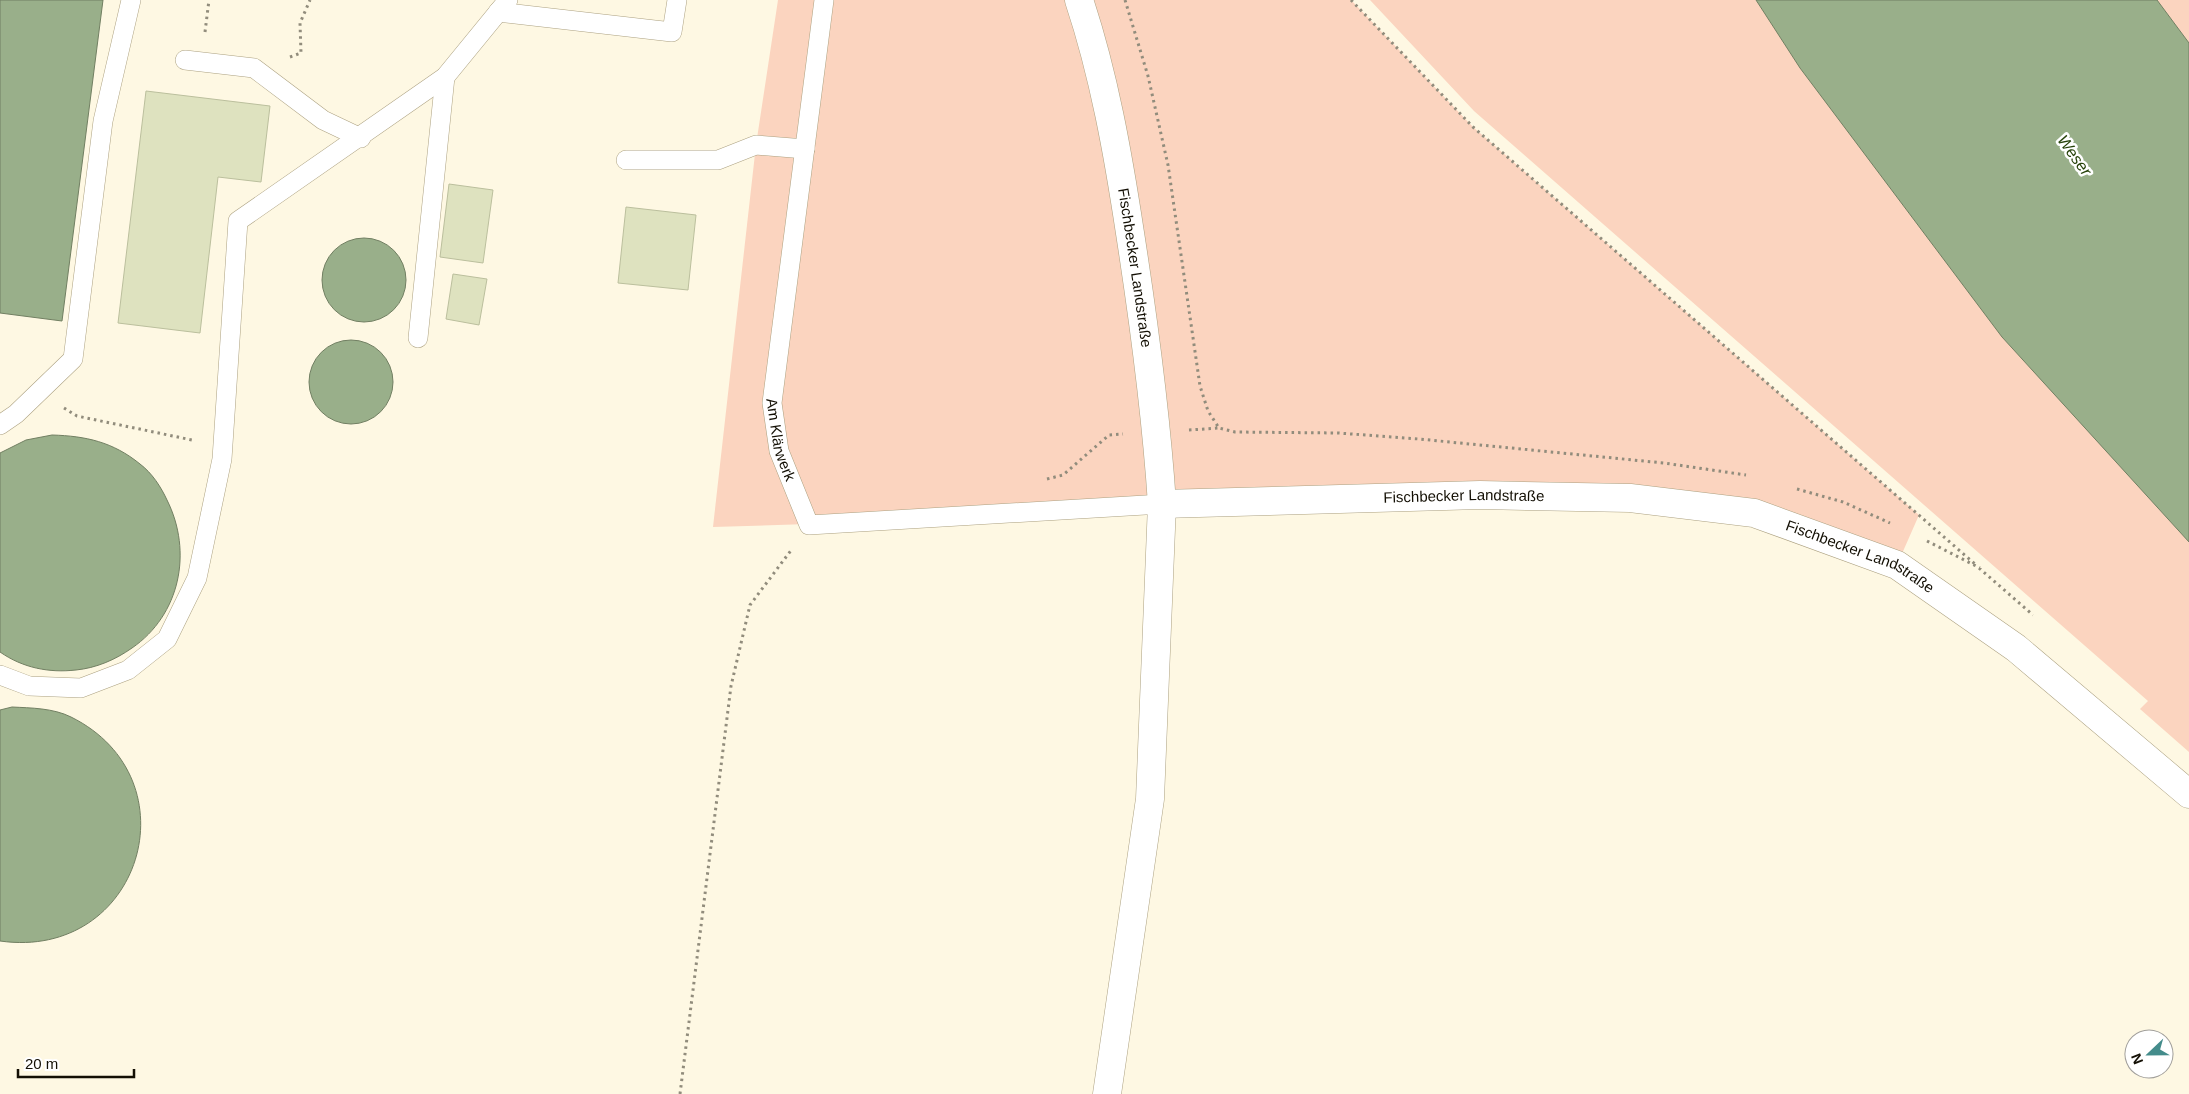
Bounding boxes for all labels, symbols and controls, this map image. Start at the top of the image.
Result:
water label: Weser [2054,132,2095,179]
street label: Fischbecker Landstraße [1115,187,1155,349]
street label: Am Klärwerk [763,397,799,484]
street label: Fischbecker Landstraße [1383,486,1545,506]
street label: Fischbecker Landstraße [1784,516,1938,596]
north arrow [2124,1029,2174,1079]
scale bar [18,1046,134,1078]
text: N [2128,1051,2146,1067]
text: 20 m [25,1055,58,1072]

